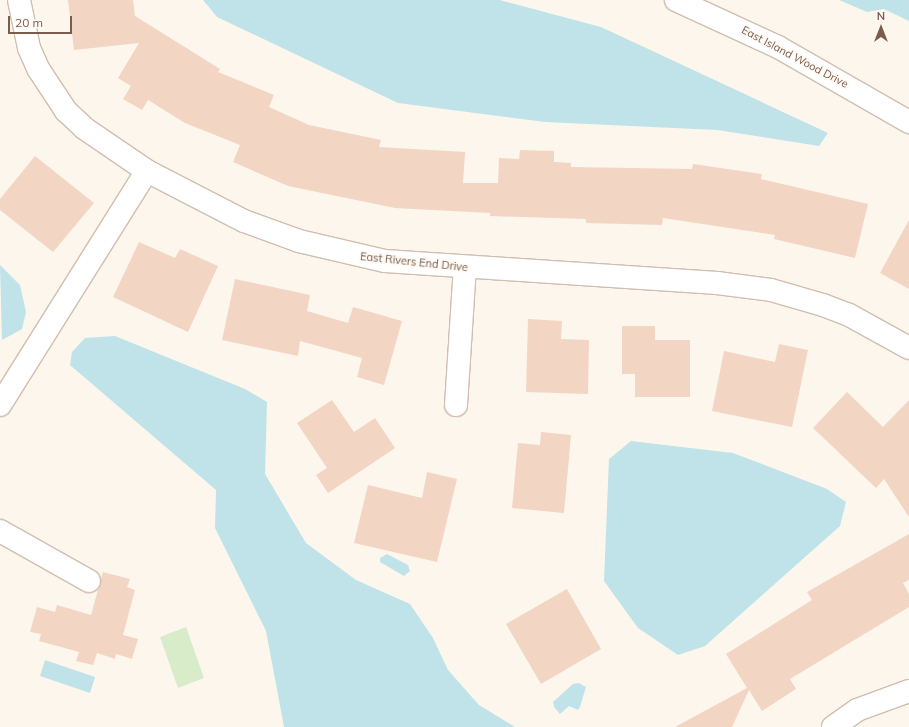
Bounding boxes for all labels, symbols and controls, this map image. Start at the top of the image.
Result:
scale bar [10,8,74,34]
north arrow [861,8,901,48]
text: N [877,9,885,23]
text: 20 m [15,15,43,30]
street label: East Island Wood Drive [739,23,851,91]
street label: East Rivers End Drive [359,250,469,274]

